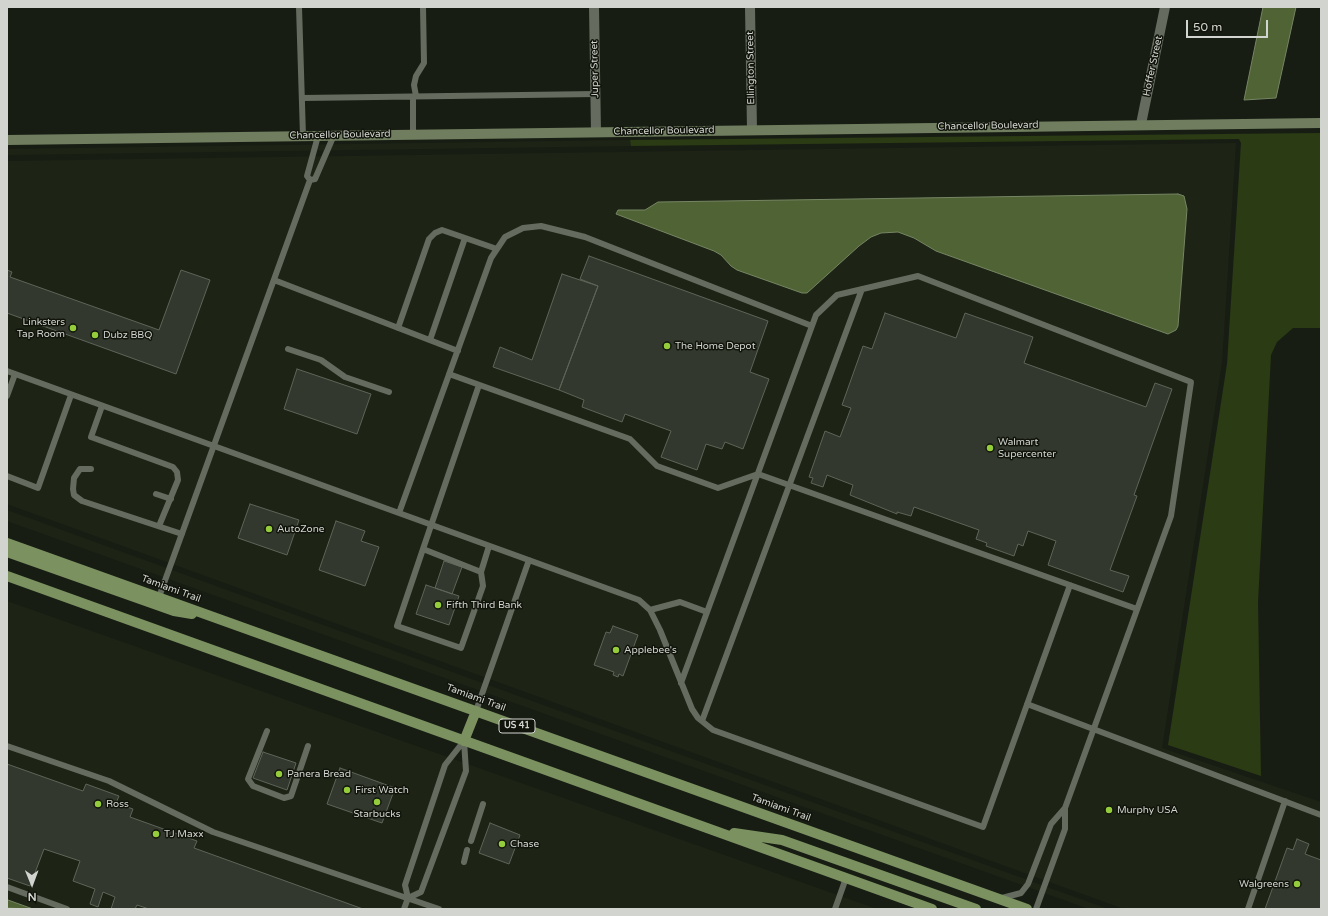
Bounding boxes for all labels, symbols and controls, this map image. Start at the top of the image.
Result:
scale bar [1188,12,1270,38]
text: 50 m [1193,20,1222,34]
street label: Ellington Street [744,31,758,105]
street label: Hoffer Street [1141,35,1165,97]
street label: Juper Street [588,40,602,98]
street label: Chancellor Boulevard [937,119,1039,133]
street label: Chancellor Boulevard [613,124,715,138]
street label: Chancellor Boulevard [289,128,391,142]
place label: Linksters Tap Room [17,316,65,340]
marker: Linksters Tap Room [68,323,78,333]
place label: Dubz BBQ [103,329,152,341]
marker: Dubz BBQ [90,330,100,340]
place label: The Home Depot [675,340,755,352]
marker: The Home Depot [662,341,672,351]
place label: Walmart Supercenter [998,436,1056,460]
marker: Walmart Supercenter [985,443,995,453]
place label: AutoZone [277,523,324,535]
marker: AutoZone [264,524,274,534]
street label: Tamiami Trail [140,573,202,605]
place label: Fifth Third Bank [446,599,522,611]
marker: Fifth Third Bank [433,600,443,610]
place label: Applebee's [624,644,677,656]
marker: Applebee's [611,645,621,655]
street label: Tamiami Trail [445,682,507,714]
road number: US 41 [499,719,535,733]
place label: Panera Bread [287,768,351,780]
marker: Panera Bread [274,769,284,779]
place label: First Watch [355,784,409,796]
marker: First Watch [342,785,352,795]
street label: Tamiami Trail [750,792,812,824]
marker: Starbucks [372,797,382,807]
place label: Ross [106,798,129,810]
marker: Ross [93,799,103,809]
place label: Murphy USA [1117,804,1178,816]
marker: Murphy USA [1104,805,1114,815]
place label: Starbucks [353,808,401,820]
place label: TJ Maxx [164,828,204,840]
marker: TJ Maxx [151,829,161,839]
place label: Chase [510,838,539,850]
marker: Chase [497,839,507,849]
north arrow [12,864,52,904]
place label: Walgreens [1239,878,1289,890]
marker: Walgreens [1292,879,1302,889]
text: N [28,890,37,903]

